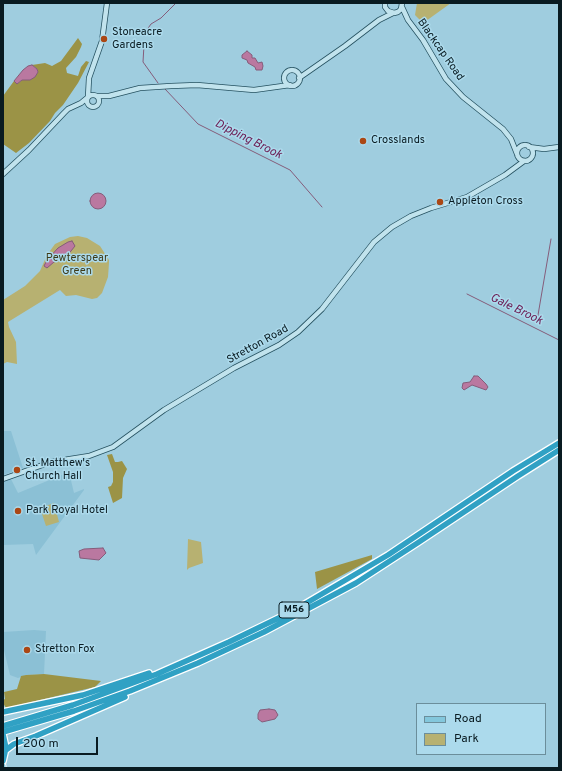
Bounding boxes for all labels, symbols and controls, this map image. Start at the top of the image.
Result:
street label: Blackcap Road [414,16,466,84]
place label: Stoneacre Gardens [112,26,162,52]
marker: Stoneacre Gardens [99,34,109,44]
water label: Dipping Brook [212,117,284,163]
place label: Crosslands [371,134,425,148]
marker: Crosslands [358,136,368,146]
place label: Appleton Cross [448,195,523,209]
marker: Appleton Cross [435,197,445,207]
park label: Pewterspear Green [46,252,108,278]
water label: Gale Brook [487,291,545,329]
street label: Stretton Road [225,323,291,367]
place label: St. Matthew's Church Hall [25,457,90,483]
marker: St. Matthew's Church Hall [12,465,22,475]
place label: Park Royal Hotel [26,504,108,518]
marker: Park Royal Hotel [13,506,23,516]
road number: M56 [279,602,309,618]
place label: Stretton Fox [35,643,95,657]
marker: Stretton Fox [22,645,32,655]
legend [416,703,546,755]
text: Road [454,711,482,727]
scale bar [18,729,100,755]
text: Park [454,731,479,747]
text: 200 m [23,736,59,752]

